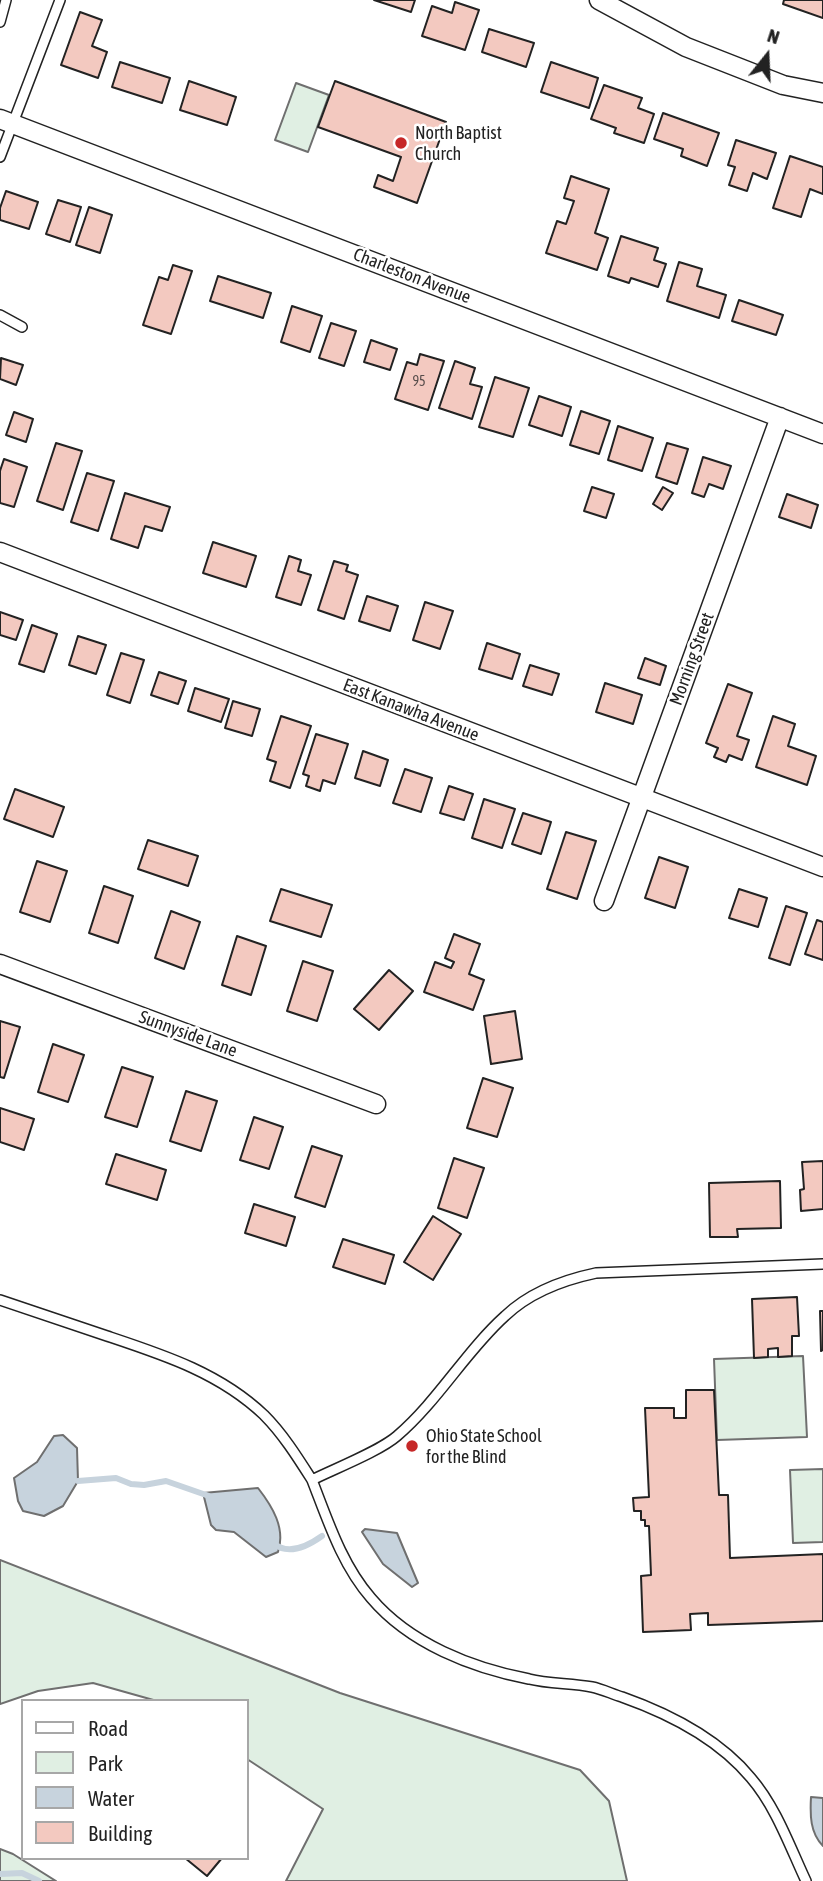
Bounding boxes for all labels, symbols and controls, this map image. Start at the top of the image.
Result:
north arrow [732,21,802,91]
text: N [765,24,782,48]
place label: North Baptist Church [415,122,502,164]
marker: North Baptist Church [393,135,409,151]
street label: Charleston Avenue [350,244,474,308]
house number: 95 [412,374,426,390]
street label: Morning Street [665,610,719,708]
street label: East Kanawha Avenue [340,674,482,746]
street label: Sunnyside Lane [136,1006,240,1062]
place label: Ohio State School for the Blind [426,1425,542,1468]
marker: Ohio State School for the Blind [404,1438,420,1454]
legend [21,1699,248,1860]
text: Road [88,1716,128,1740]
text: Park [88,1751,123,1775]
text: Water [88,1786,134,1810]
text: Building [88,1821,152,1845]

